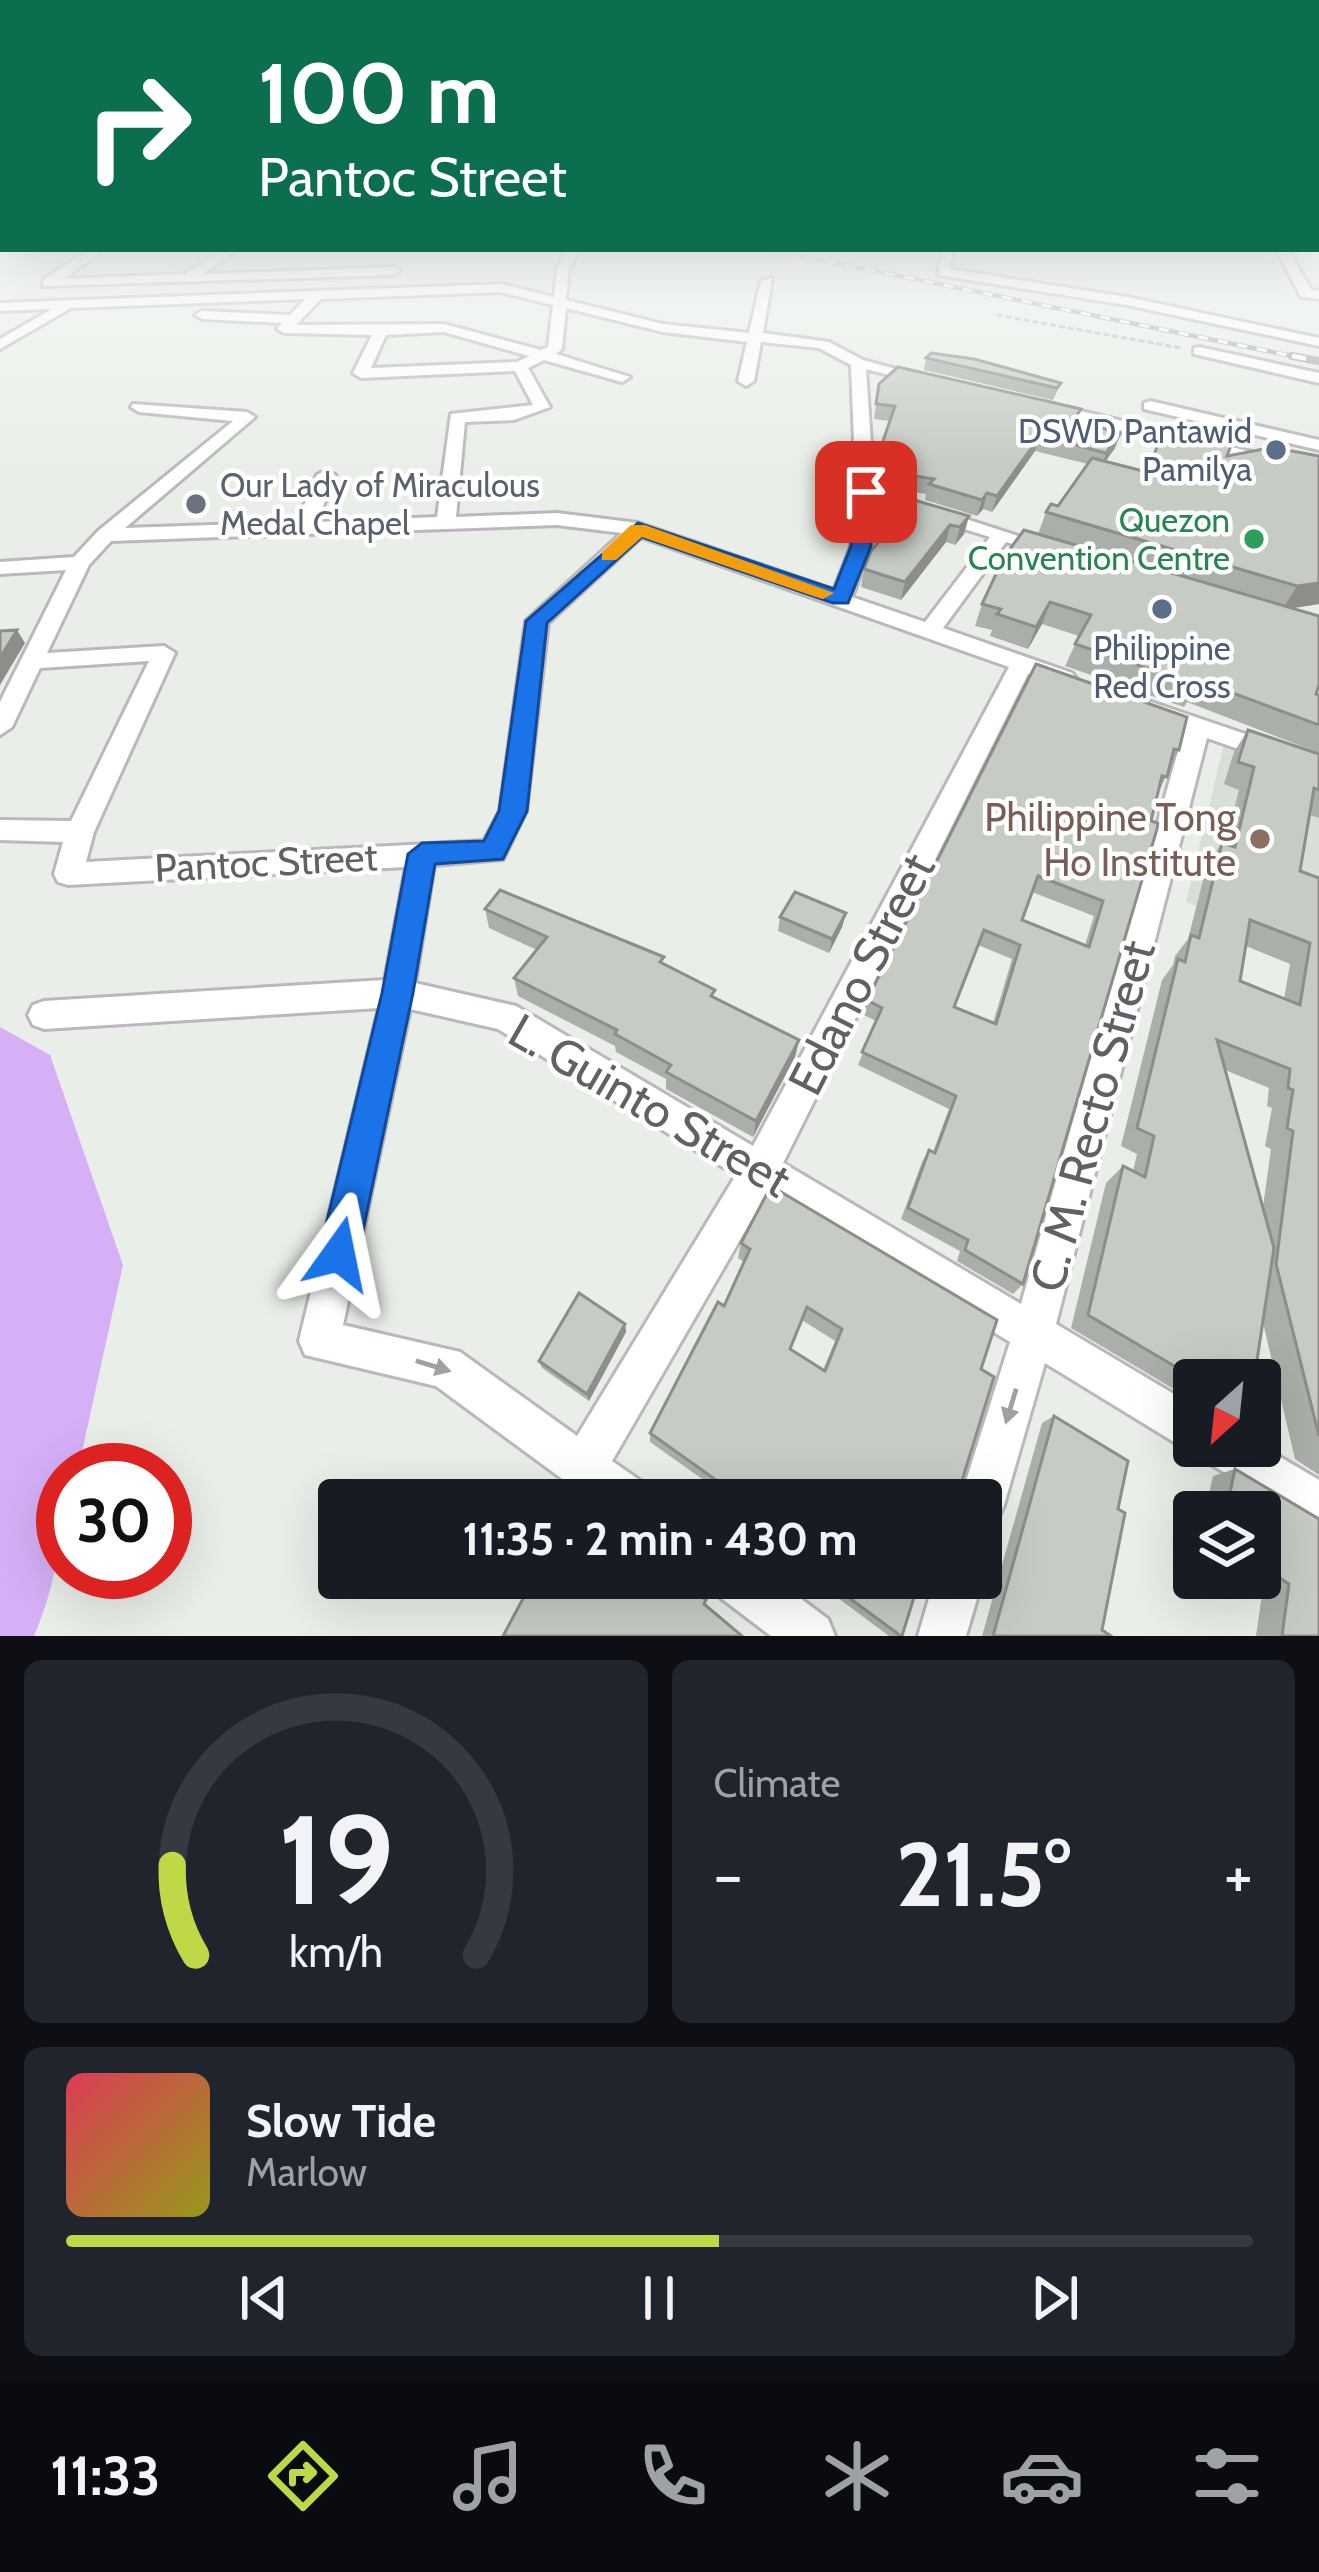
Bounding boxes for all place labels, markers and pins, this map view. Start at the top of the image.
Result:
place label: DSWD Pantawid Pamilya [1018,411,1252,489]
marker: DSWD Pantawid Pamilya [1263,437,1289,463]
pin [815,441,917,543]
place label: Our Lady of Miraculous Medal Chapel [220,465,540,543]
marker: Our Lady of Miraculous Medal Chapel [183,491,209,517]
place label: Quezon Convention Centre [968,500,1230,578]
marker: Quezon Convention Centre [1241,526,1267,552]
marker: Philippine Red Cross [1149,596,1175,622]
place label: Philippine Red Cross [1093,628,1231,706]
place label: Philippine Tong Ho Institute [984,793,1237,886]
marker: Philippine Tong Ho Institute [1247,826,1273,852]

